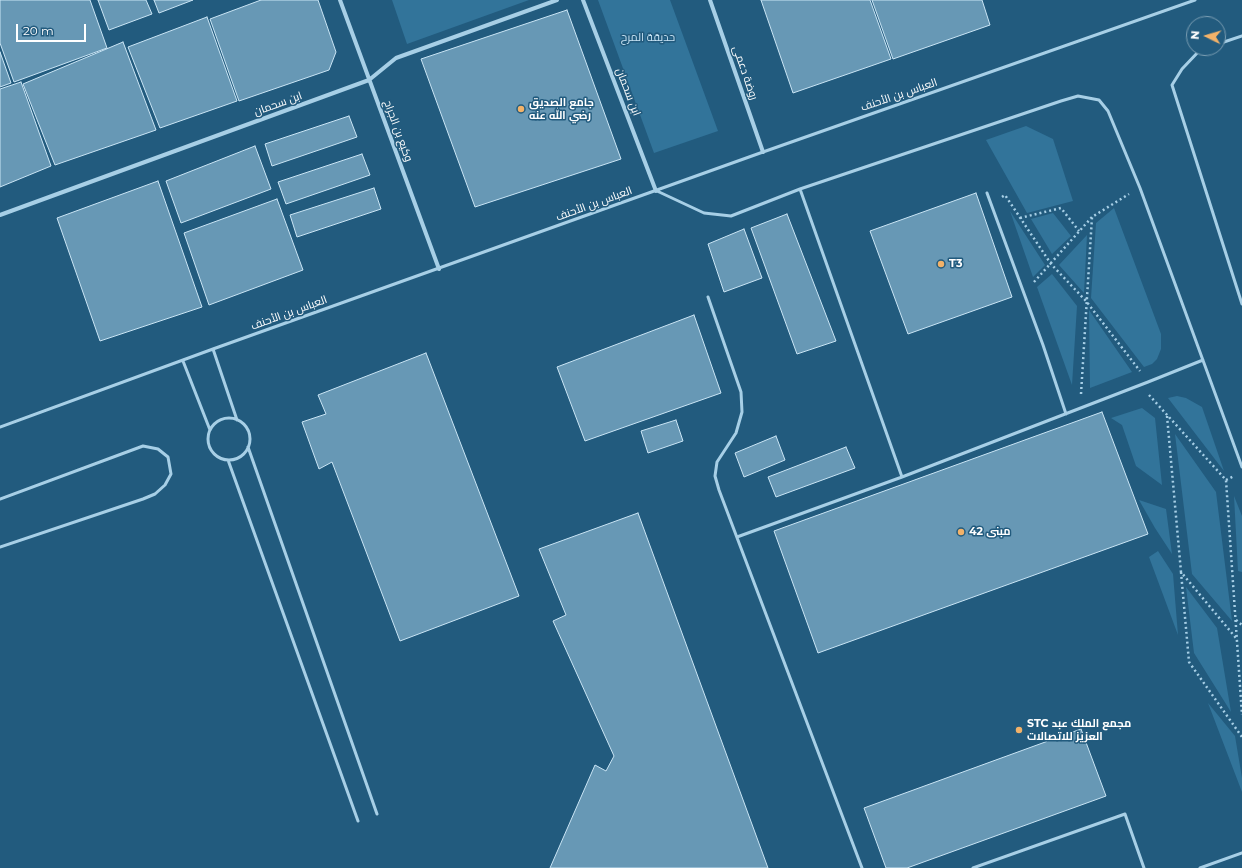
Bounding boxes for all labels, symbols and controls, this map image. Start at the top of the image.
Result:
scale bar [18,16,88,42]
north arrow [1186,16,1226,56]
text: 20 m [23,23,54,38]
text: N [1188,30,1202,40]
park label: حديقة المرح [621,31,675,45]
street label: روضة دعمى [730,44,760,102]
street label: ابن سحمان [613,66,643,118]
street label: العباس بن الأحنف [859,76,939,114]
street label: ابن سحمان [252,89,304,119]
place label: جامع الصديق رضي الله عنه [529,96,594,122]
street label: وكيع بن الجراح [381,98,415,164]
marker: جامع الصديق رضي الله عنه [516,104,526,114]
street label: العباس بن الأحنف [554,184,634,224]
place label: T3 [949,257,962,271]
marker: T3 [936,259,946,269]
street label: العباس بن الأحنف [249,293,329,333]
place label: مبنى 42 [969,525,1011,539]
marker: مبنى 42 [956,527,966,537]
place label: STC مجمع الملك عبد العزيز للاتصالات [1027,717,1131,743]
marker: STC مجمع الملك عبد العزيز للاتصالات [1014,725,1024,735]

